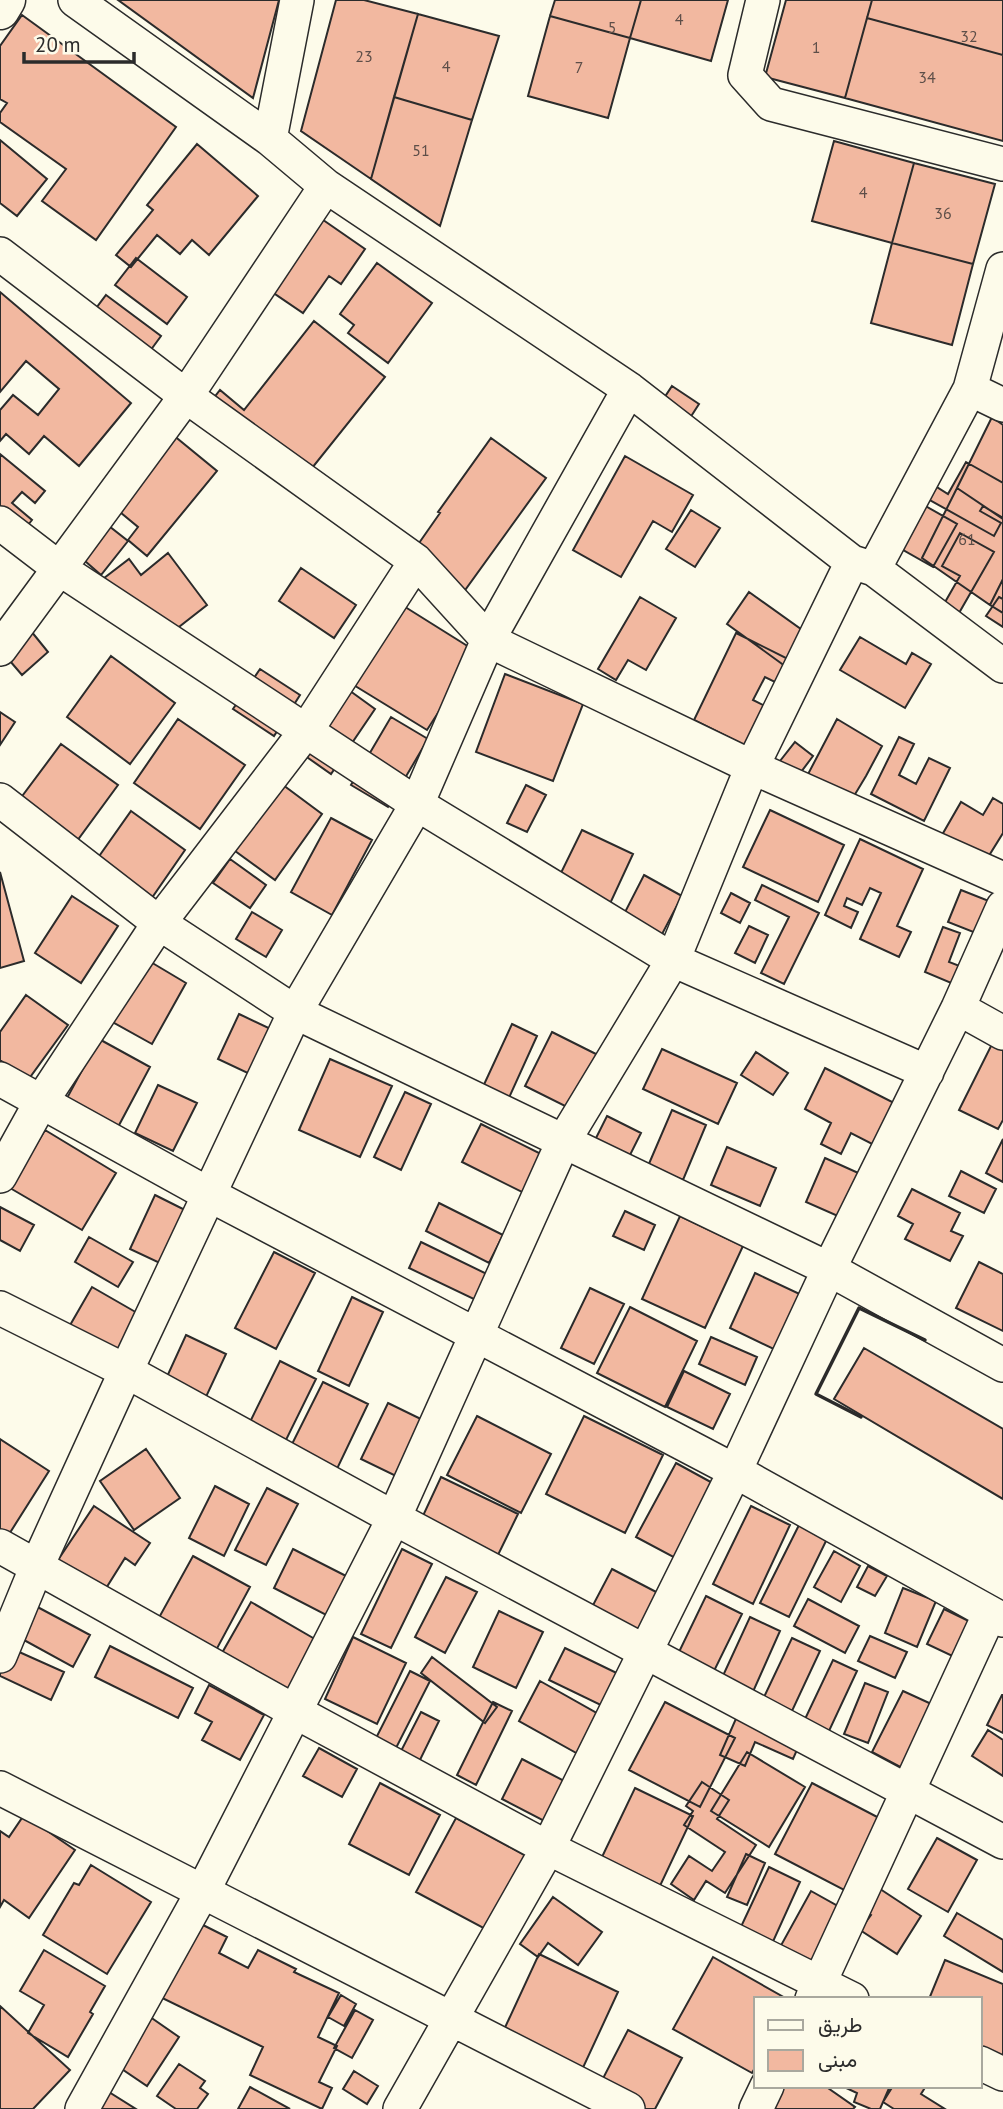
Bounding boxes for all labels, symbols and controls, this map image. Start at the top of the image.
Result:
house number: 4 [675,9,684,29]
house number: 5 [608,17,616,37]
scale bar [24,21,135,65]
house number: 32 [960,26,978,46]
text: 20 m [35,31,81,58]
house number: 1 [812,37,820,57]
house number: 23 [355,46,373,66]
house number: 4 [442,56,451,76]
house number: 7 [575,57,583,77]
house number: 34 [918,67,936,87]
house number: 51 [412,140,430,160]
house number: 4 [859,182,868,202]
house number: 36 [934,203,952,223]
house number: 61 [958,529,976,549]
legend [754,1997,982,2088]
text: طريق [818,2011,863,2038]
text: مبنى [818,2046,857,2073]

